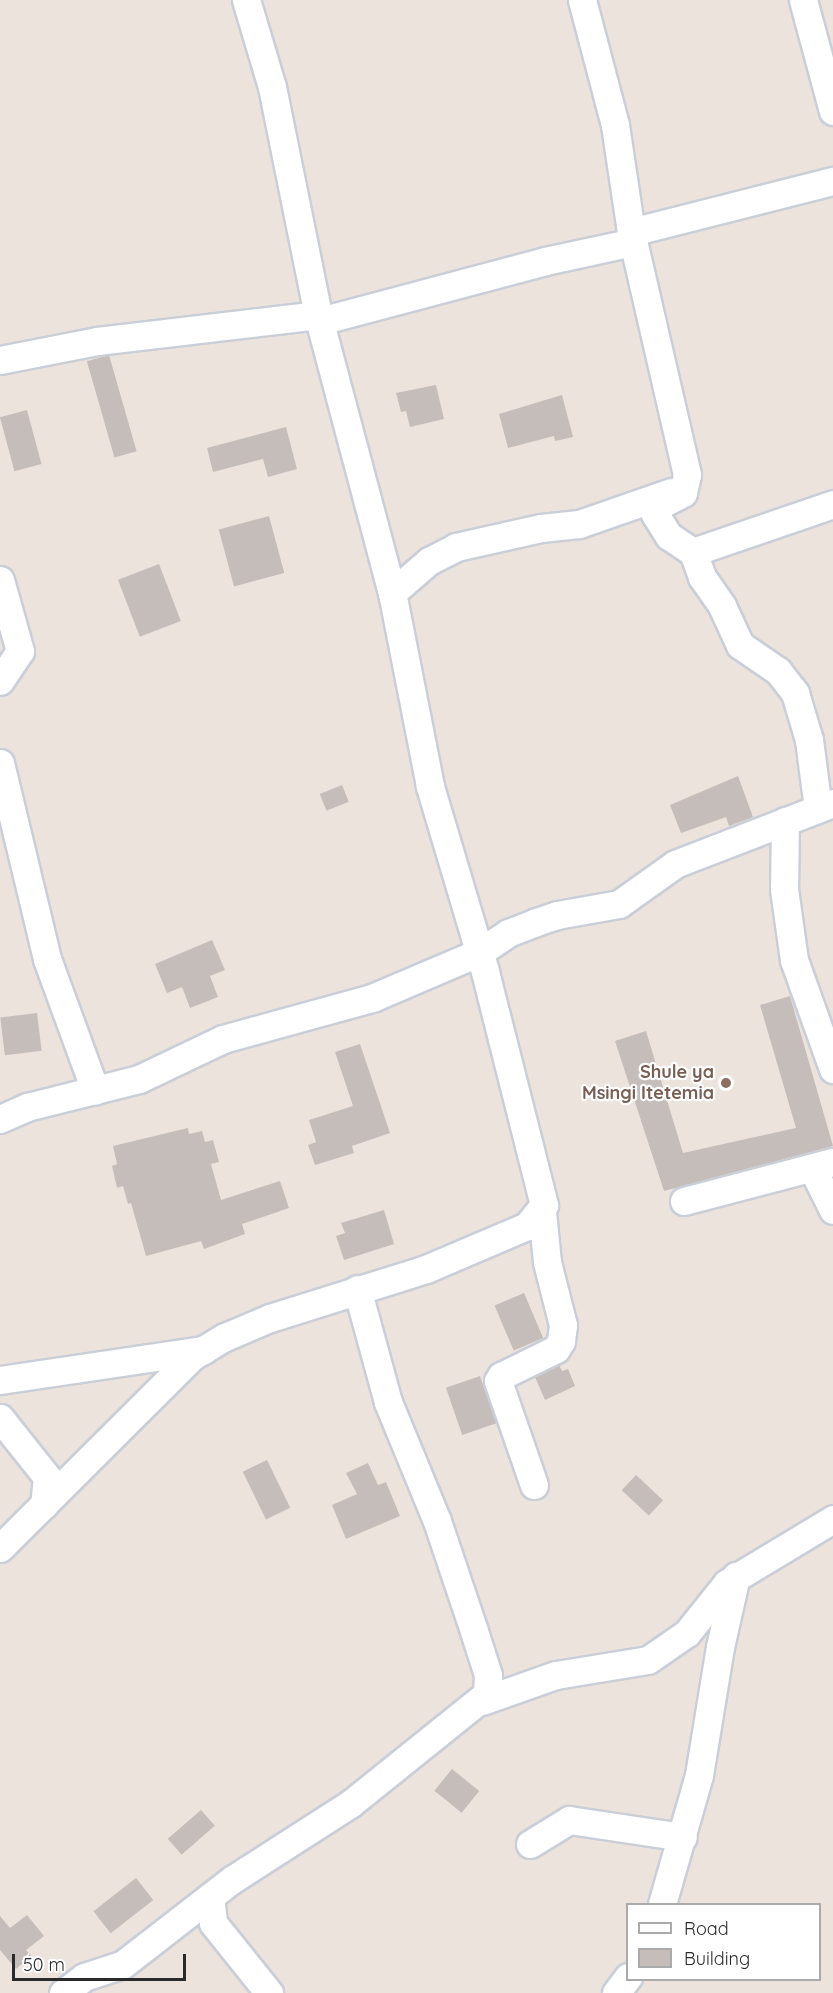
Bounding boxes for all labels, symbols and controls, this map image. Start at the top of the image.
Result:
place label: Shule ya Msingi Itetemia [582,1062,714,1104]
marker: Shule ya Msingi Itetemia [719,1076,733,1090]
legend [626,1903,821,1981]
text: Road [684,1917,729,1940]
scale bar [15,1942,189,1980]
text: Building [684,1947,750,1970]
text: 50 m [23,1953,65,1976]

